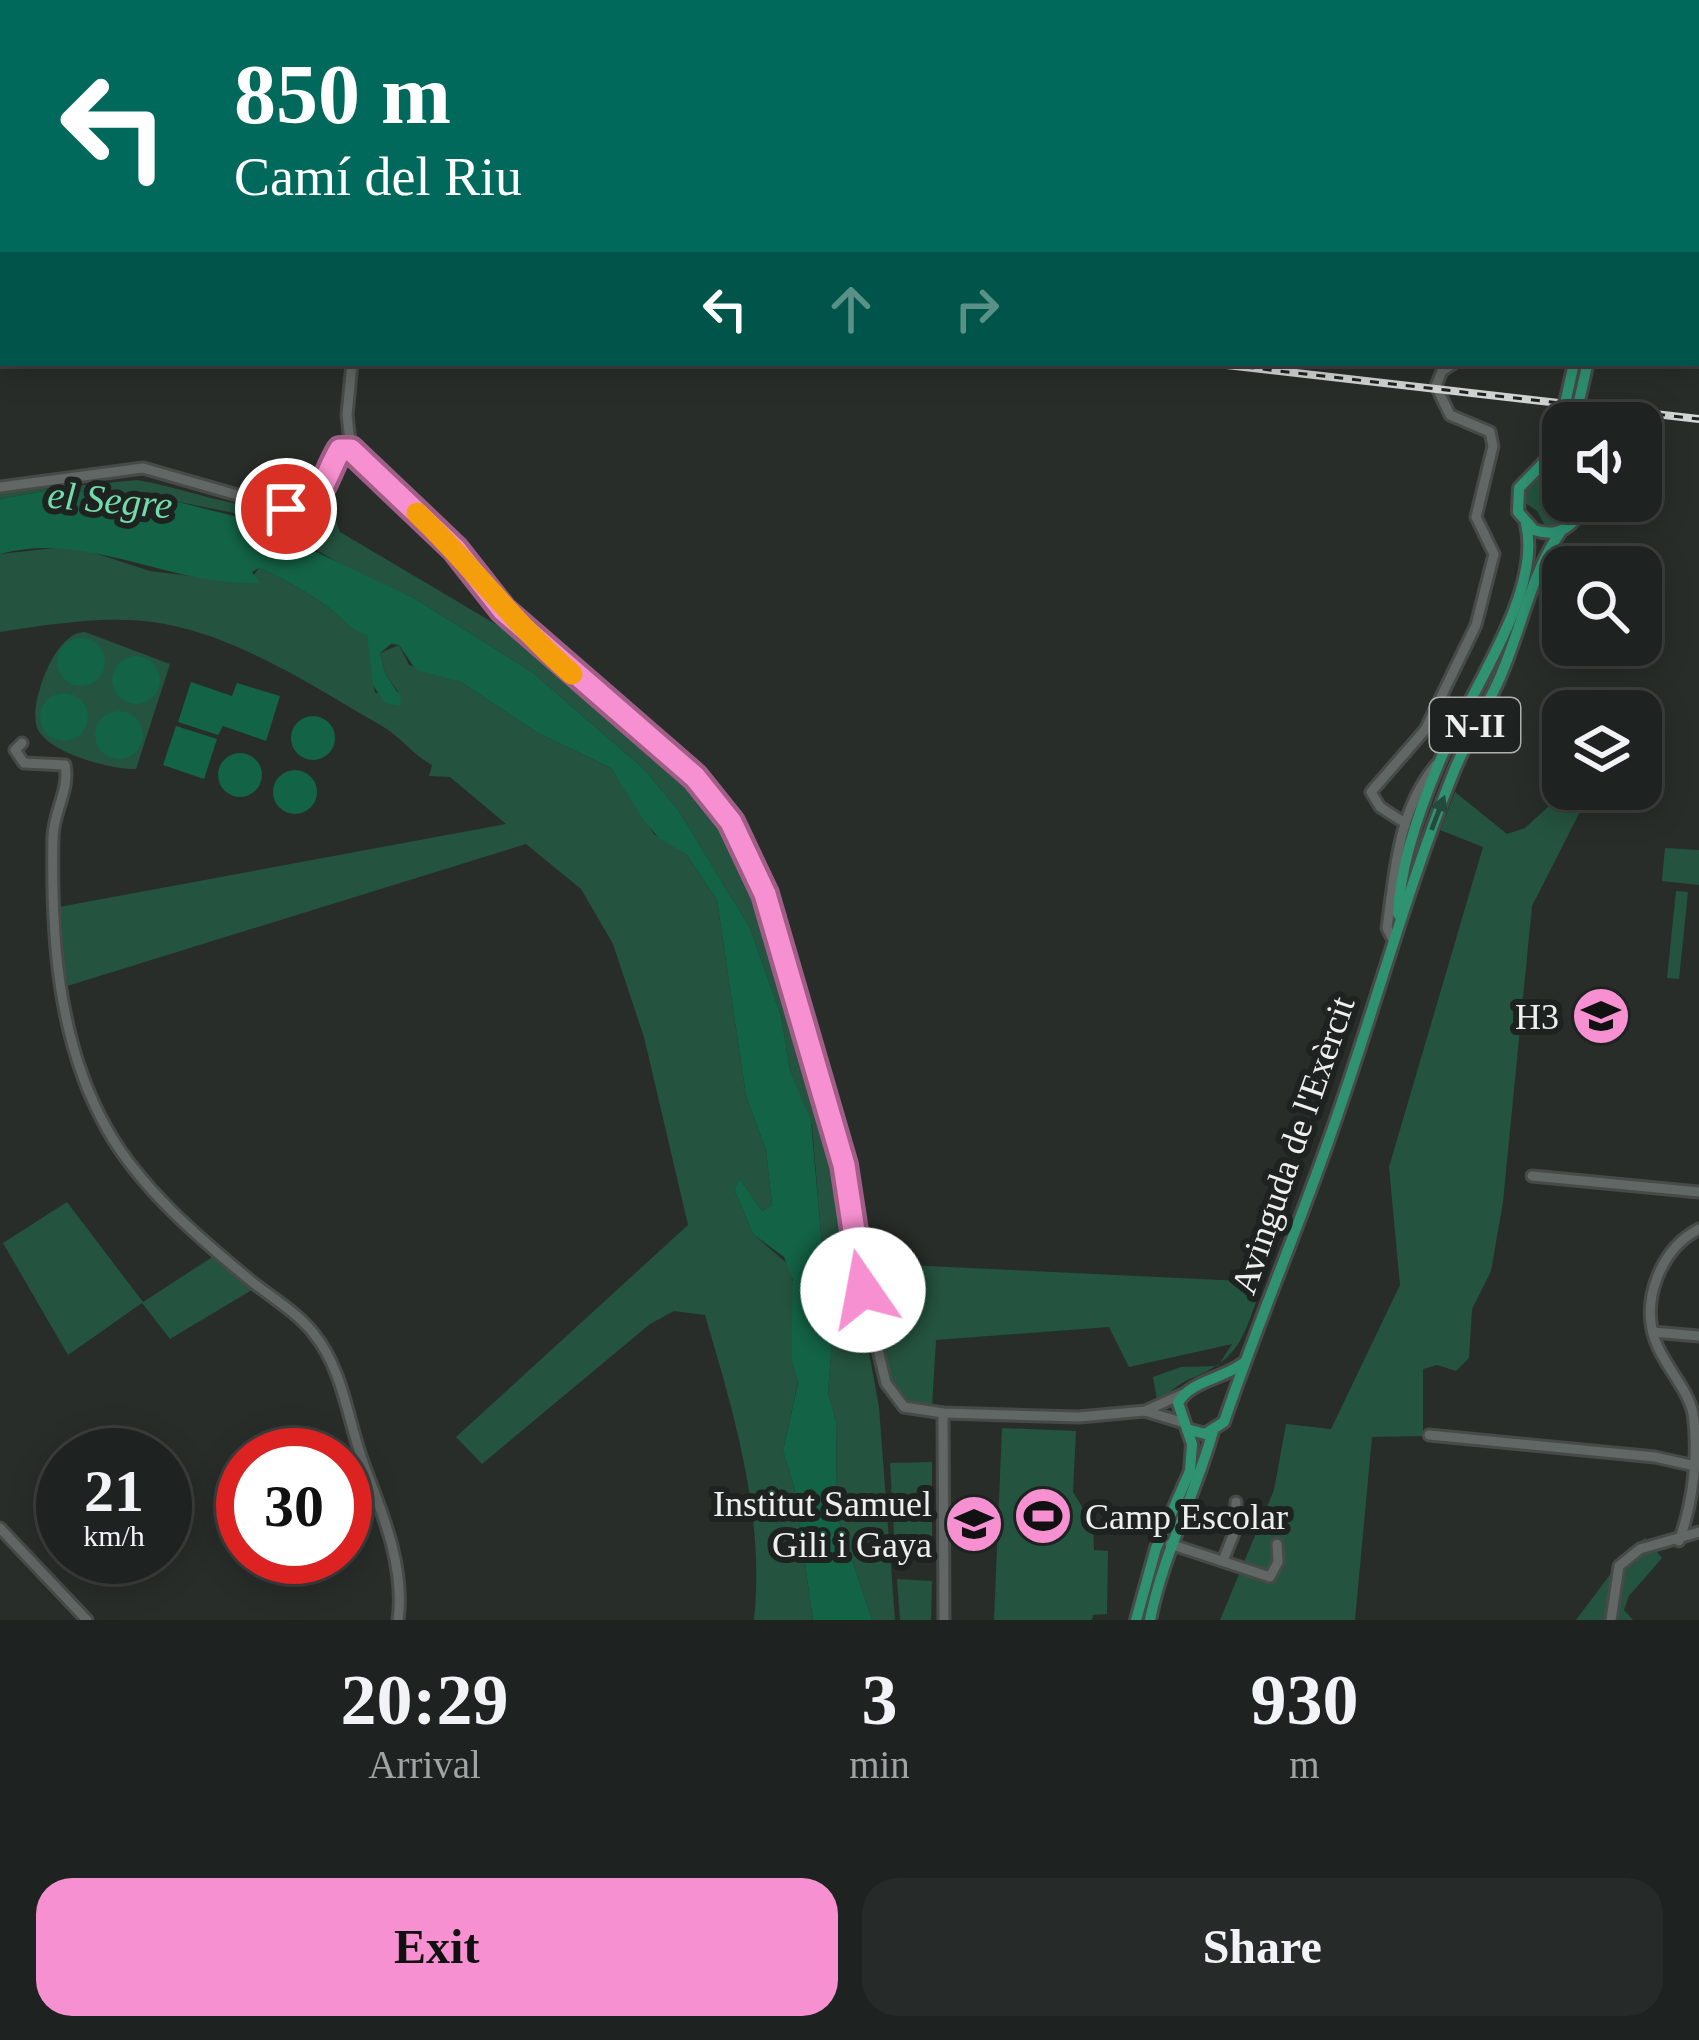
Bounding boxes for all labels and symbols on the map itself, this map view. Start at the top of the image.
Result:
pin [235,458,337,560]
water label: el Segre [46,473,174,527]
road number: N-II [1430,698,1520,752]
one-way arrow [1429,795,1448,831]
school or university icon: H3 [1570,985,1632,1047]
street label: Avinguda de l'Exèrcit [1223,991,1363,1299]
place label: H3 [1515,997,1559,1037]
position arrow [800,1227,926,1353]
speed limit sign: 30 [216,1428,372,1584]
place label: Institut Samuel Gili i Gaya [713,1484,932,1565]
sports icon: Camp Escolar [1012,1485,1074,1547]
school or university icon: Institut Samuel Gili i Gaya [943,1493,1005,1555]
place label: Camp Escolar [1085,1497,1288,1537]

